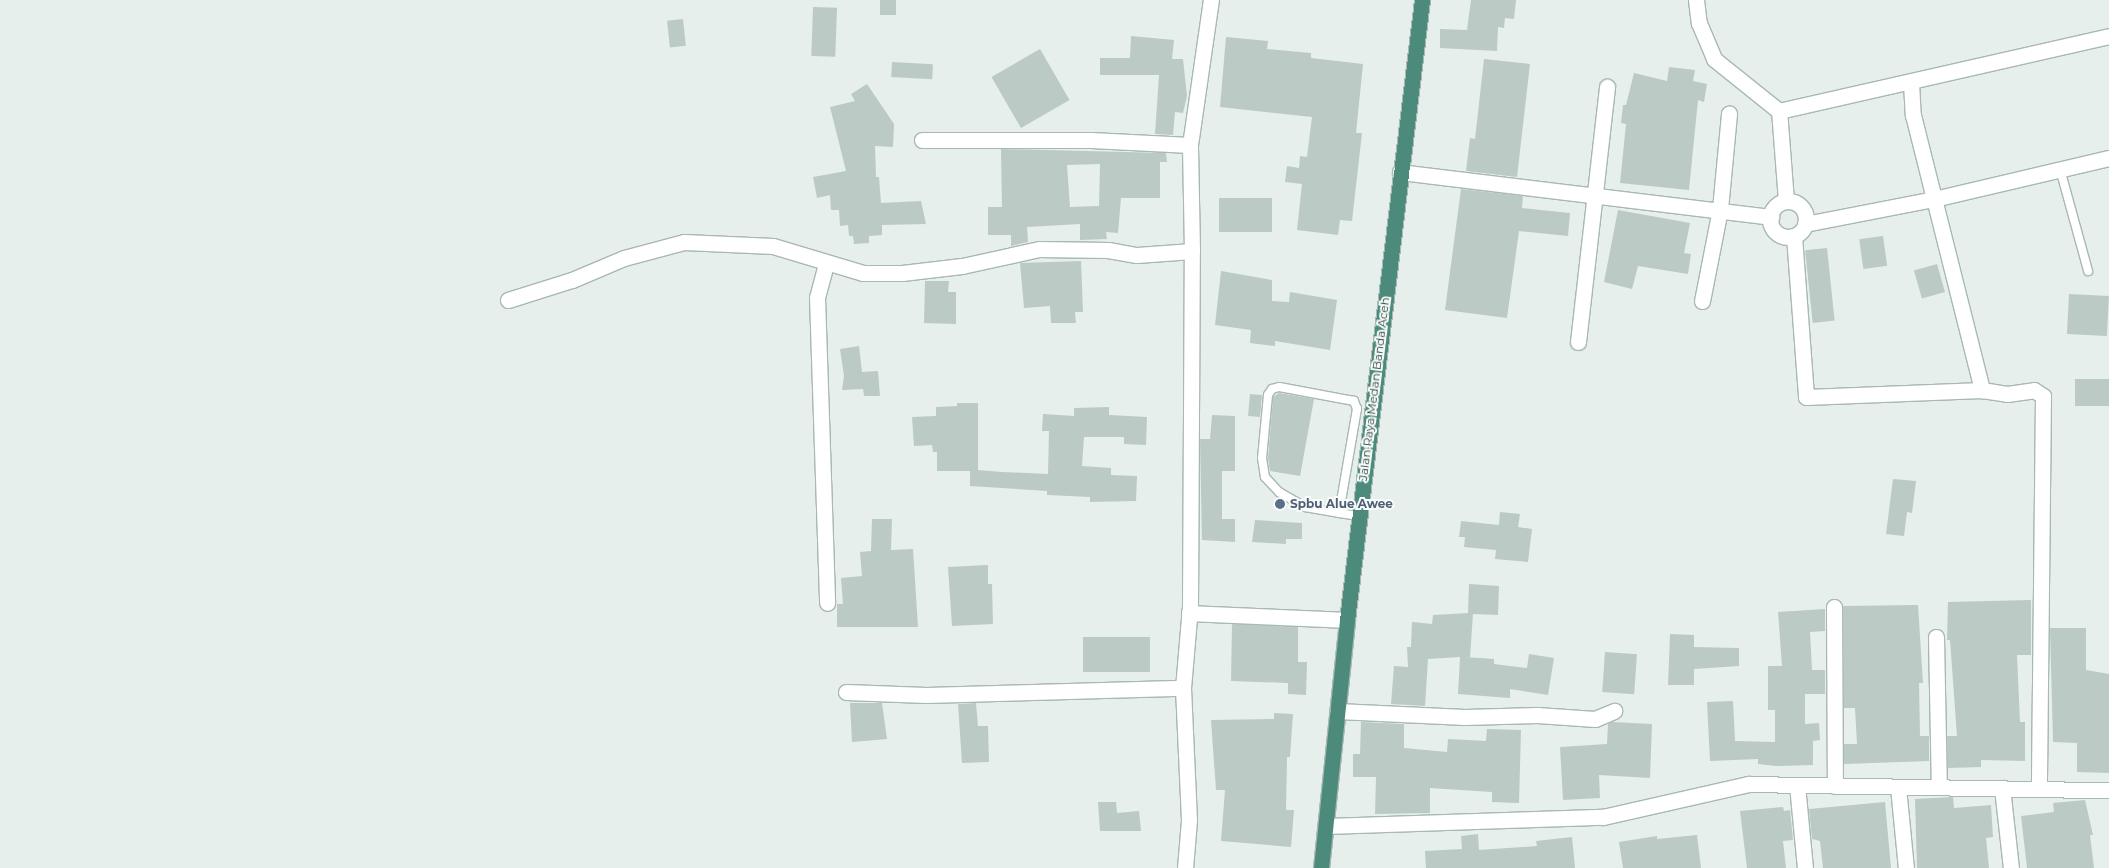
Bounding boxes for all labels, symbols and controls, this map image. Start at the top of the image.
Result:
street label: Jalan Raya Medan Banda Aceh [1356,296,1392,482]
place label: Spbu Alue Awee [1290,497,1393,511]
marker: Spbu Alue Awee [1274,498,1286,510]

